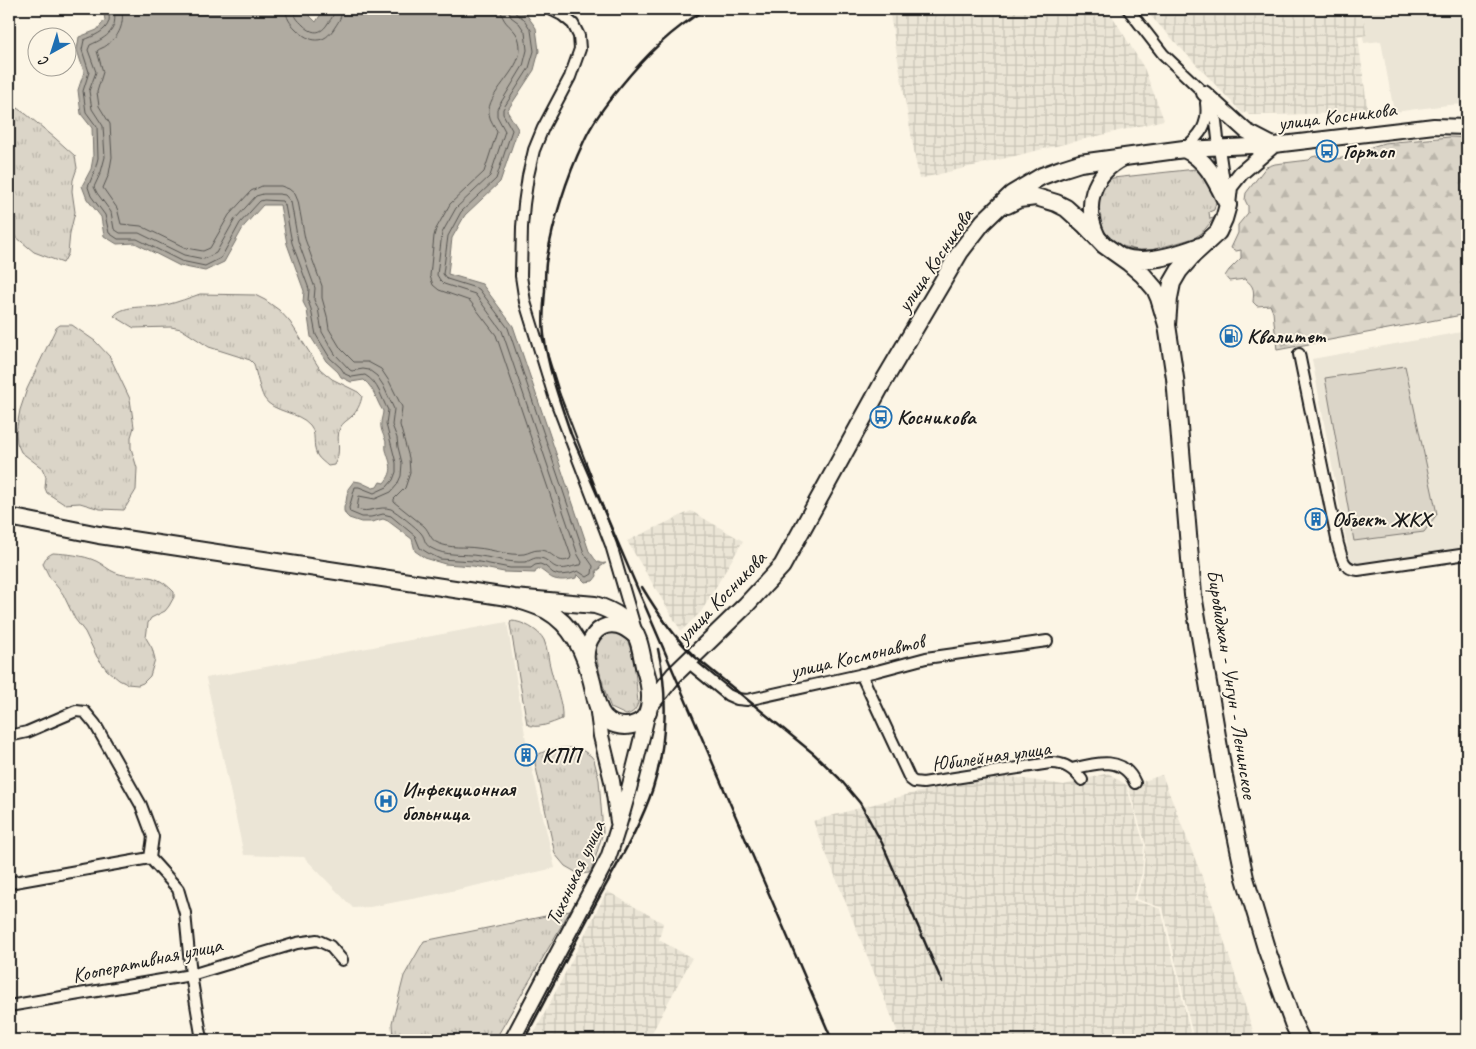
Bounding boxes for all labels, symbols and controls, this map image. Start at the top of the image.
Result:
north arrow [28,28,78,78]
text: С [34,52,52,70]
street label: улица Косникова [1275,96,1399,136]
place label: Гортоп [1343,138,1396,164]
bus stop icon: Гортоп [1315,139,1339,163]
street label: улица Косникова [890,202,980,318]
place label: Квалитет [1247,323,1327,349]
fuel station icon: Квалитет [1219,324,1243,348]
place label: Косникова [897,404,977,430]
bus stop icon: Косникова [869,405,893,429]
place label: Объект ЖКХ [1332,506,1434,532]
building icon: Объект ЖКХ [1304,507,1328,531]
street label: улица Косникова [669,544,773,650]
street label: Биробиджан - Унгун - Ленинское [1201,568,1263,802]
street label: улица Космонавтов [786,627,930,684]
street label: Юбилейная улица [930,735,1053,777]
place label: КПП [542,742,585,768]
building icon: КПП [514,743,538,767]
place label: Инфекционная больница [402,776,517,826]
hospital icon: Инфекционная больница [374,789,398,813]
street label: Тихонькая улица [539,815,611,929]
street label: Кооперативная улица [70,931,226,989]

